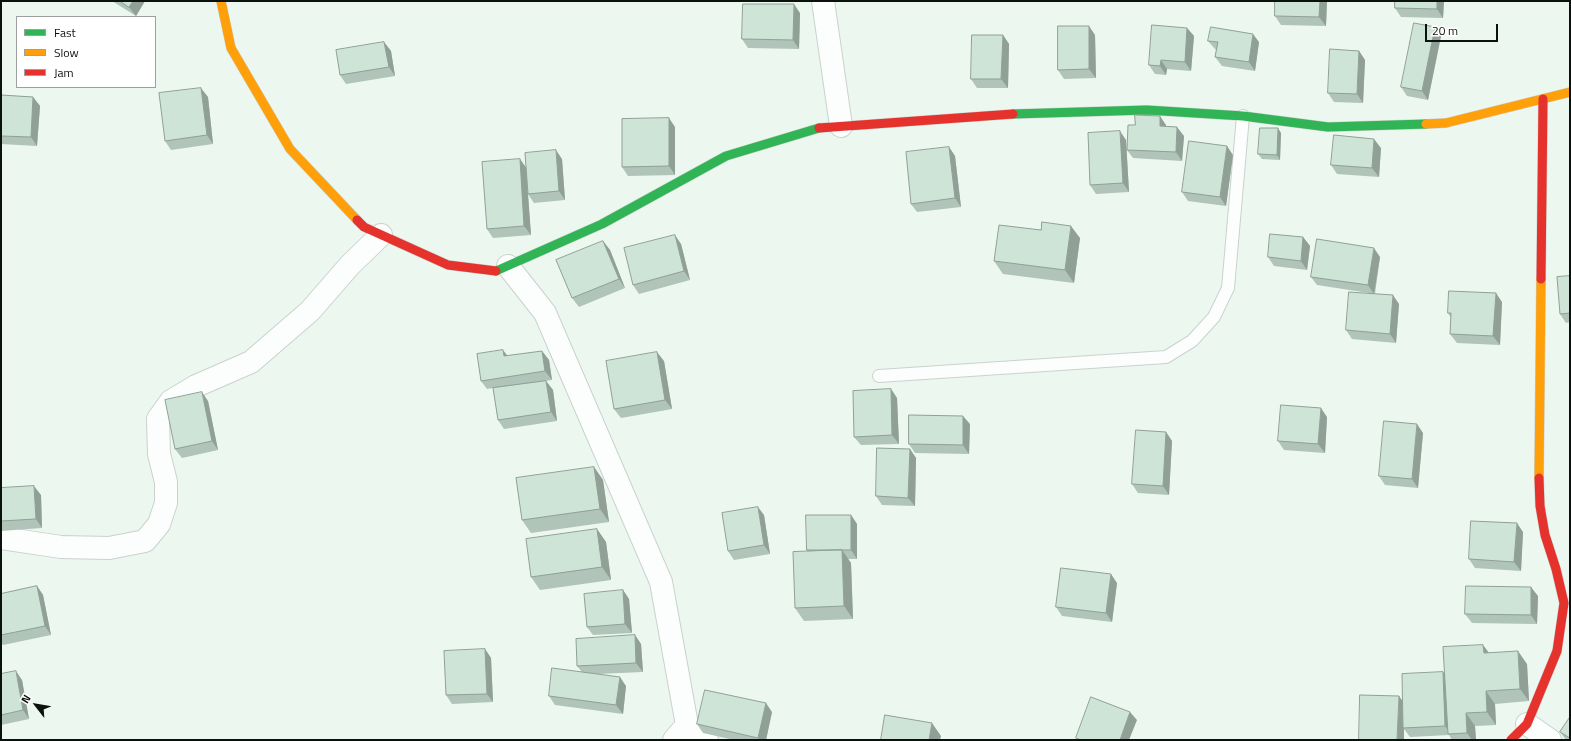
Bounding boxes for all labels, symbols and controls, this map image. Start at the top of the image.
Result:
legend [16,16,156,88]
scale bar [1427,16,1500,42]
text: 20 m [1432,21,1458,40]
text: Fast [54,23,76,42]
text: Slow [54,43,79,62]
text: Jam [54,63,74,82]
north arrow [16,685,56,725]
text: N [17,691,35,706]

